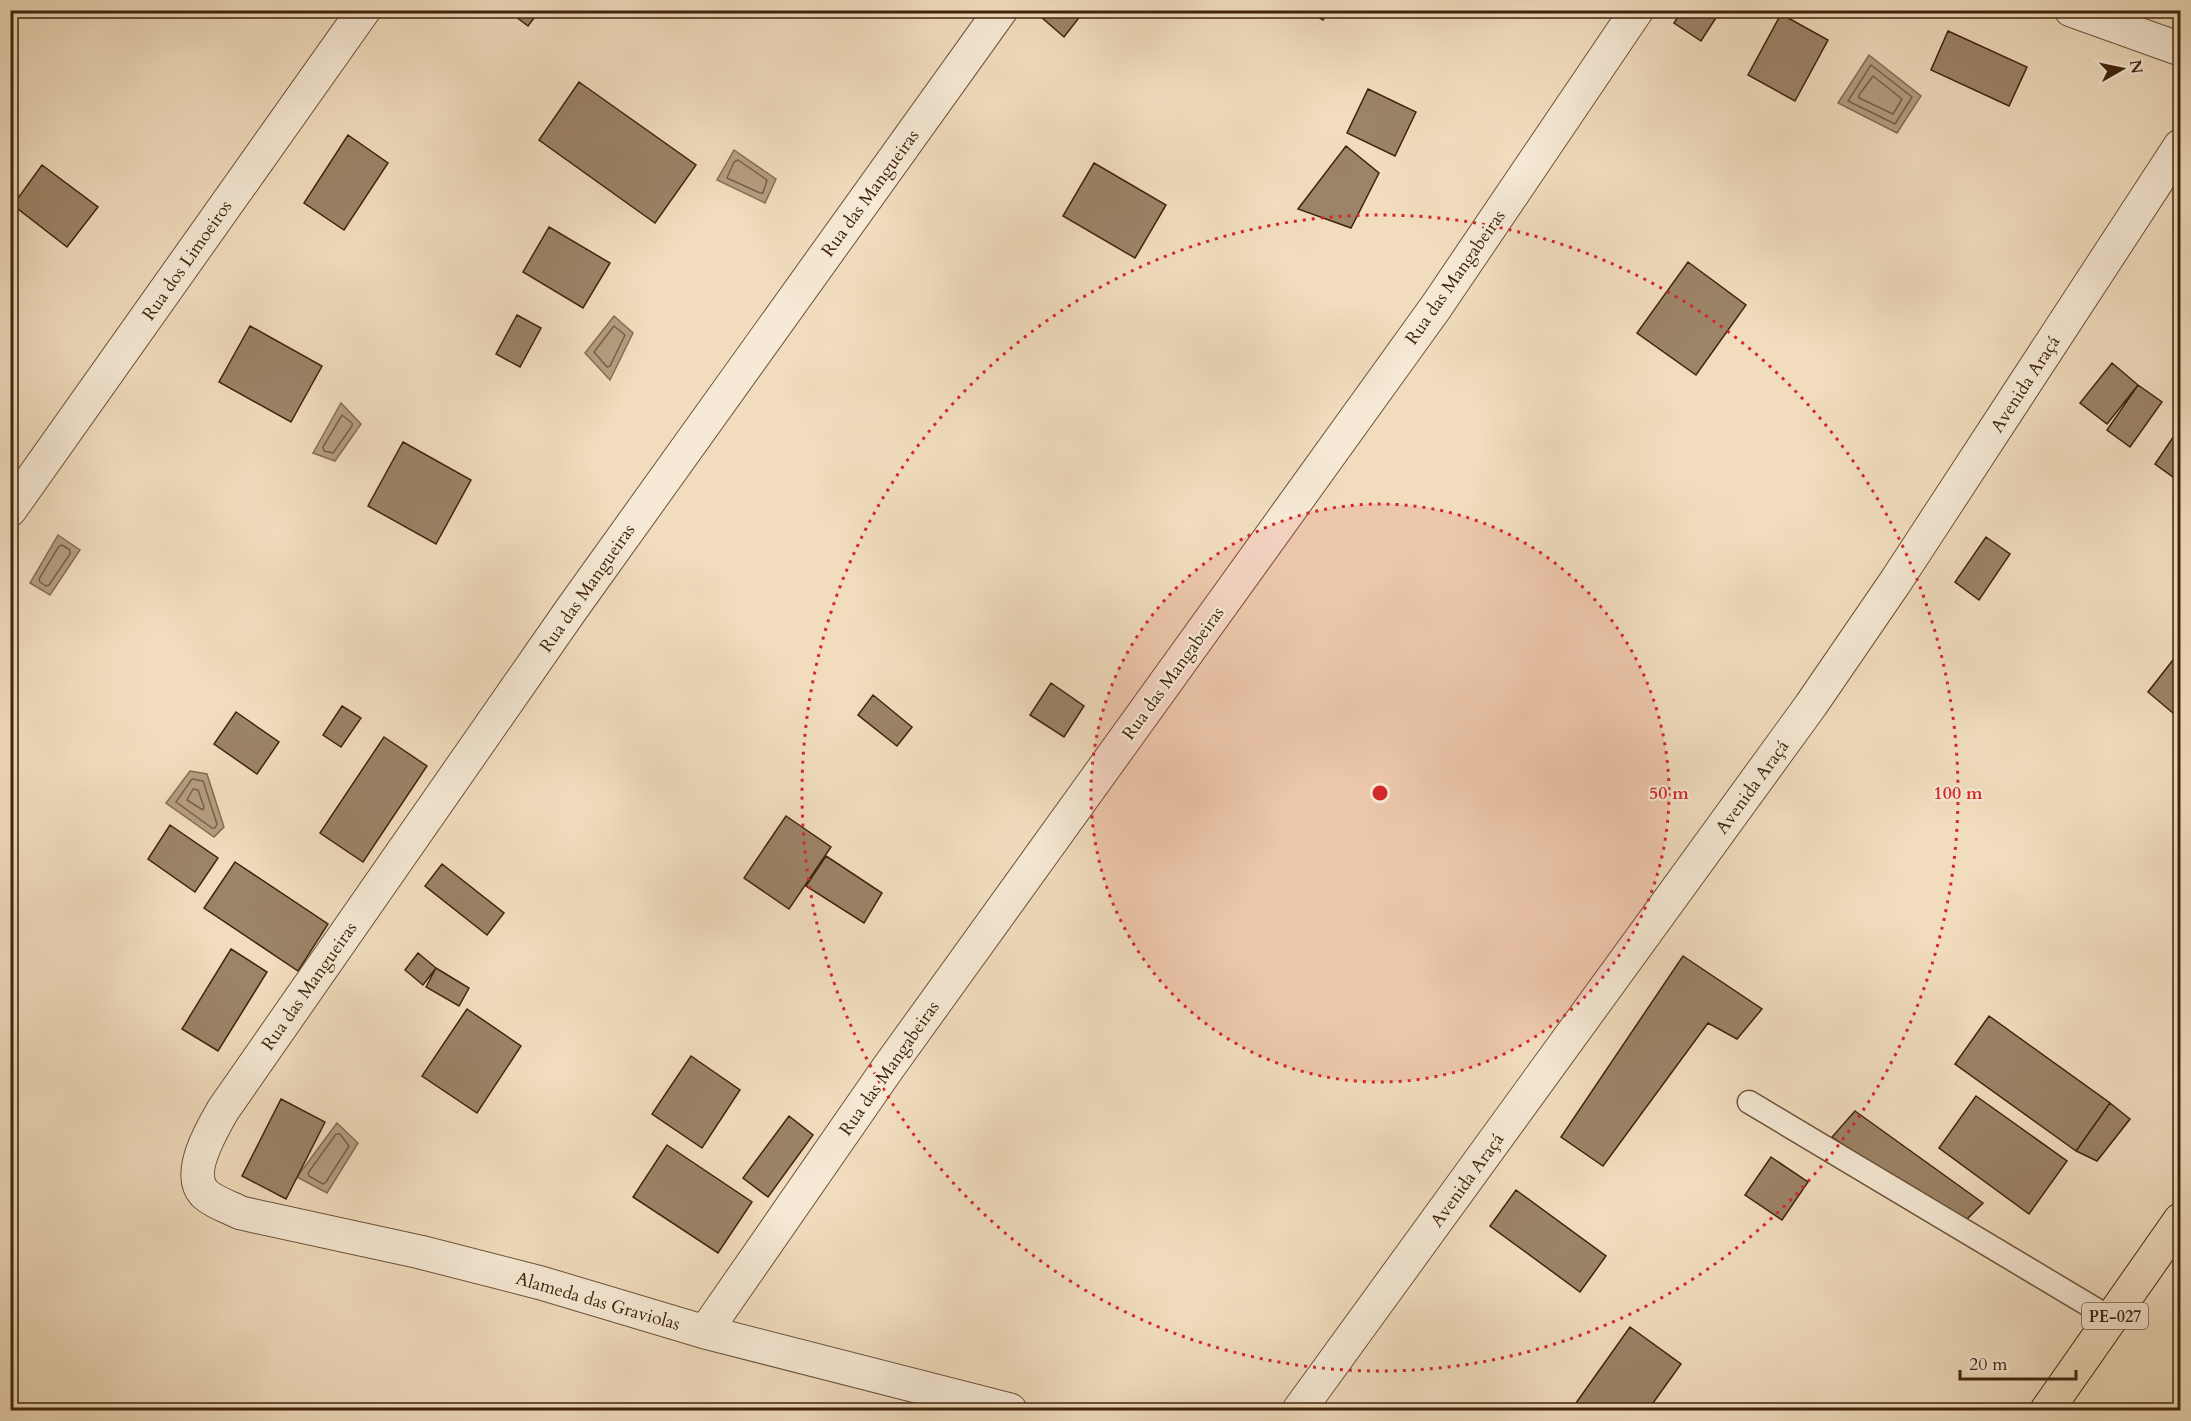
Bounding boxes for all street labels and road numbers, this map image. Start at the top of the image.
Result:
street label: Rua das Mangueiras [816,125,925,262]
street label: Rua dos Limoeiros [137,195,238,325]
street label: Rua das Mangabeiras [1399,205,1511,350]
street label: Avenida Araçá [1985,331,2066,438]
street label: Rua das Mangueiras [534,519,641,658]
street label: Rua das Mangabeiras [1116,602,1230,745]
street label: Avenida Araçá [1710,735,1795,839]
street label: Rua das Mangueiras [256,917,363,1056]
street label: Rua das Mangabeiras [833,996,945,1141]
street label: Avenida Araçá [1425,1128,1510,1232]
street label: Alameda das Graviolas [513,1266,683,1337]
road number: PE-027 [2082,1303,2148,1329]

